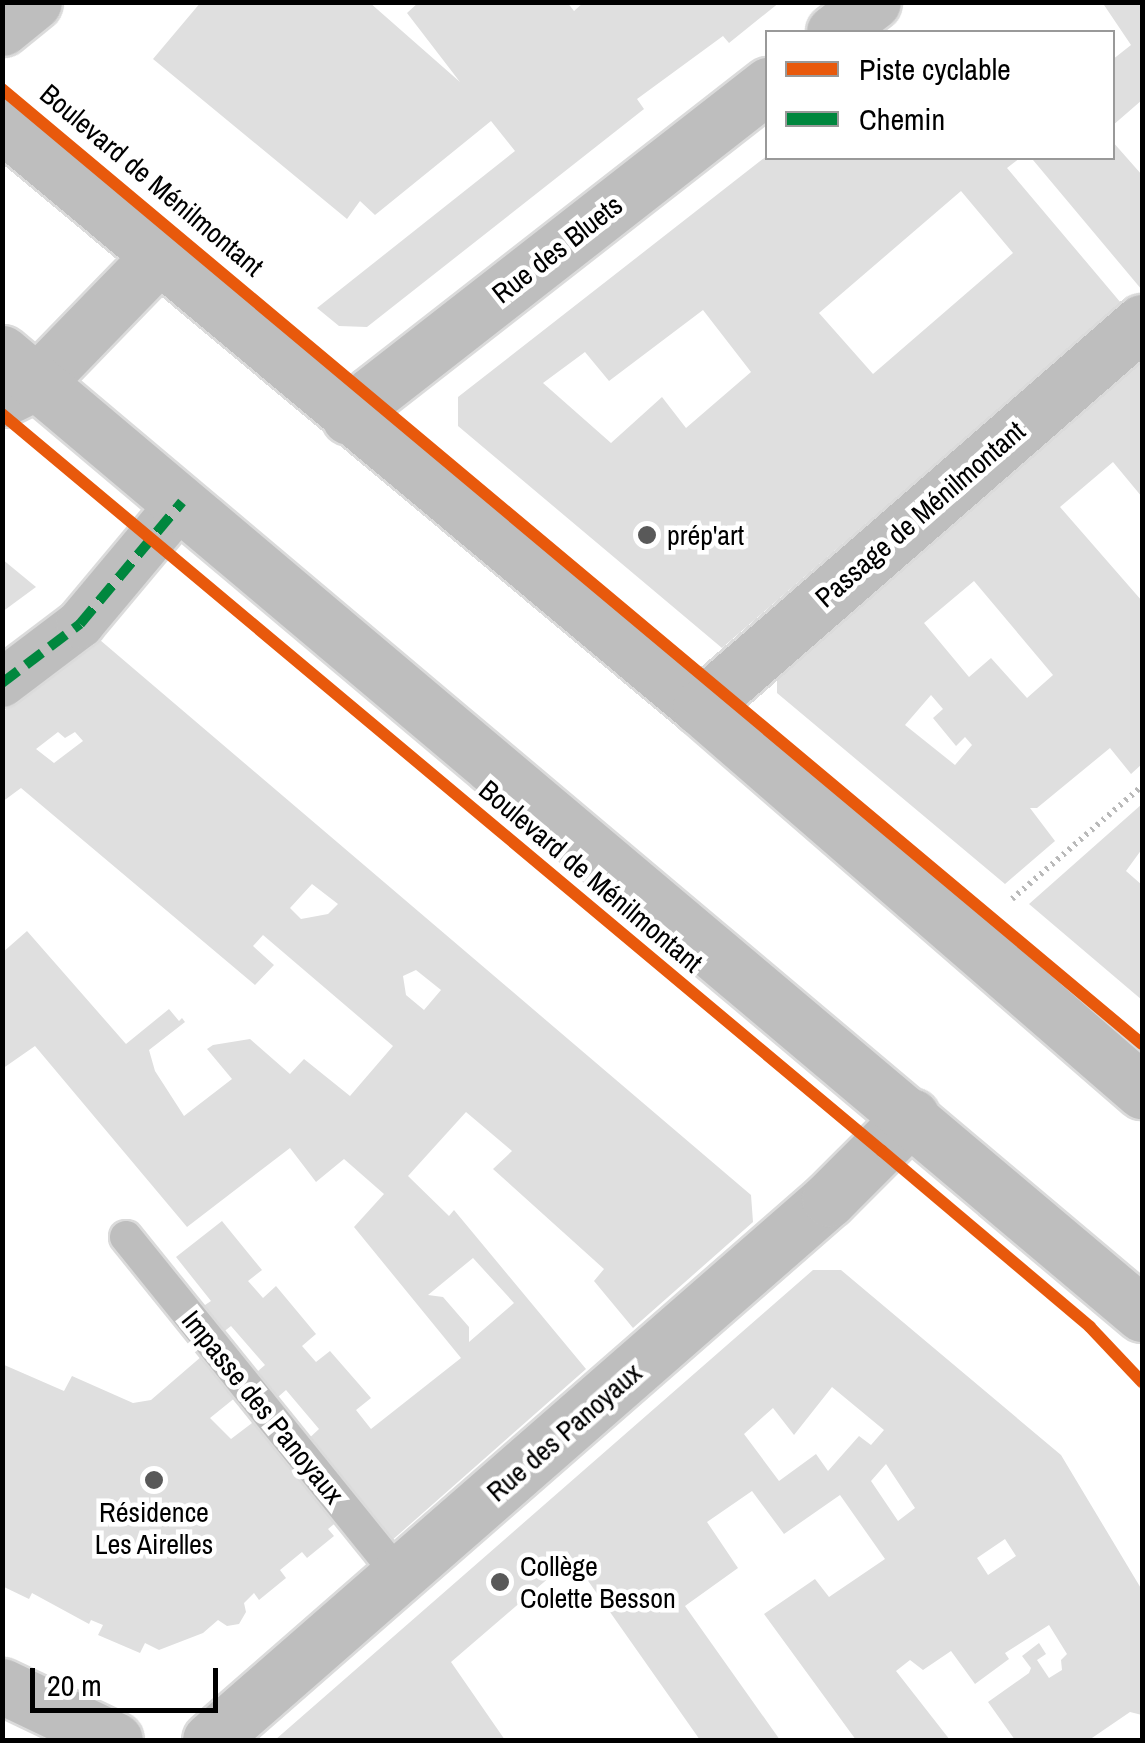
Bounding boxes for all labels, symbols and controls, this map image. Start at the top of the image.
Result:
legend [765,30,1115,160]
text: Piste cyclable [859,49,1011,89]
street label: Boulevard de Ménilmontant [34,77,270,283]
text: Chemin [859,99,945,139]
street label: Rue des Bluets [485,188,629,310]
street label: Passage de Ménilmontant [808,414,1032,614]
place label: prép'art [667,518,744,552]
marker: prép'art [636,524,658,546]
street label: Boulevard de Ménilmontant [473,773,709,979]
street label: Impasse des Panoyaux [175,1304,351,1510]
street label: Rue des Panoyaux [480,1356,648,1508]
marker: Résidence Les Airelles [143,1469,165,1491]
place label: Résidence Les Airelles [94,1495,214,1561]
place label: Collège Colette Besson [520,1549,676,1615]
marker: Collège Colette Besson [489,1571,511,1593]
scale bar [35,1648,222,1710]
text: 20 m [47,1665,102,1705]

